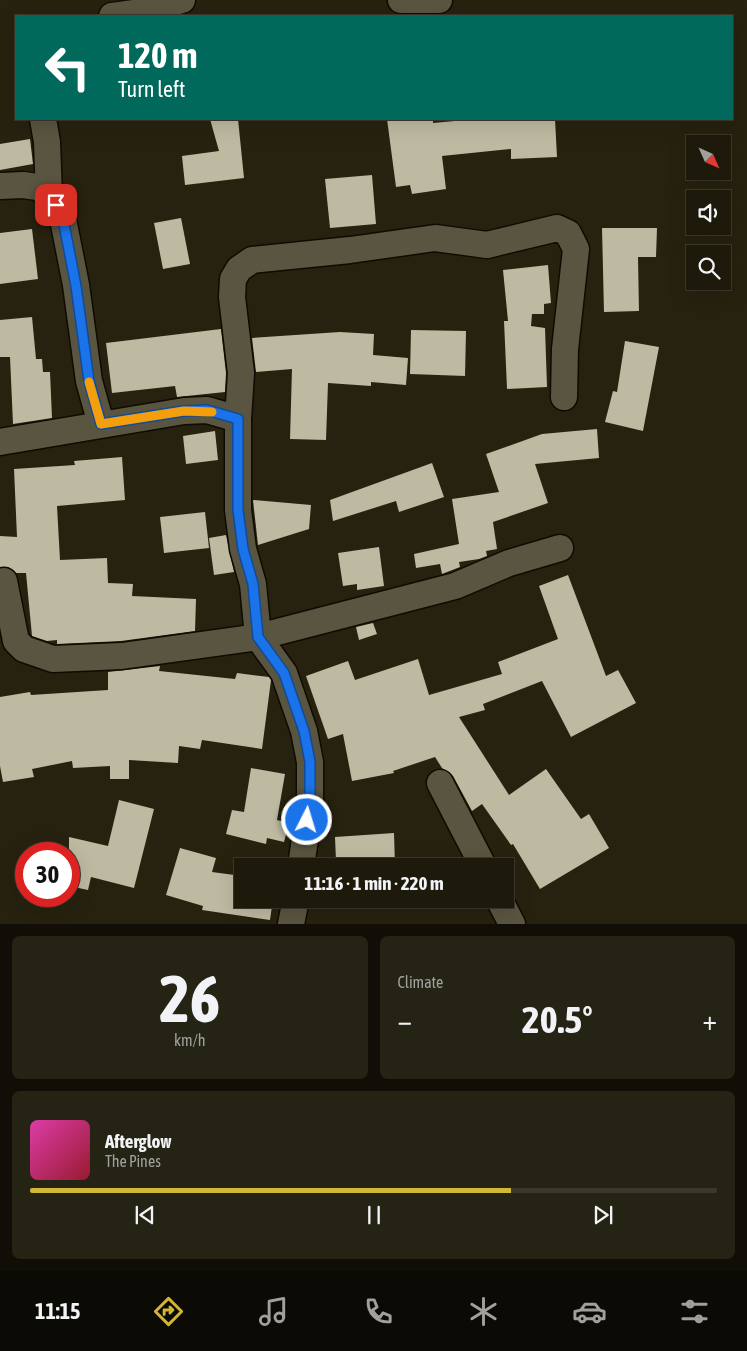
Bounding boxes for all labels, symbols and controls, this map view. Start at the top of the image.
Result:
icon: left [35,35,100,100]
text: 120 m [118,35,197,75]
text: Turn left [118,76,185,102]
north arrow [686,135,731,180]
map controls [686,135,731,290]
pin [35,184,77,226]
button: sound [686,190,731,235]
icon: arrive [42,191,70,219]
button: search [686,245,731,290]
position arrow [280,793,332,845]
speed limit sign: 30 [15,842,80,907]
text: 11:16 · 1 min · 220 m [304,872,444,894]
text: 26 [159,961,220,1036]
text: Climate [398,973,443,991]
text: 20.5° [522,998,593,1041]
text: − [398,1004,412,1036]
text: + [702,1004,717,1036]
text: km/h [174,1031,206,1049]
text: Afterglow [105,1130,172,1152]
text: The Pines [105,1152,161,1170]
icon: previous [131,1201,159,1229]
icon: pause [360,1201,388,1229]
icon: next [589,1201,617,1229]
icon: directions [151,1294,186,1329]
icon: music [256,1294,291,1329]
icon: phone [361,1294,396,1329]
icon: climate [466,1294,501,1329]
icon: car [572,1294,607,1329]
icon: filters [677,1294,712,1329]
text: 11:15 [35,1298,80,1324]

